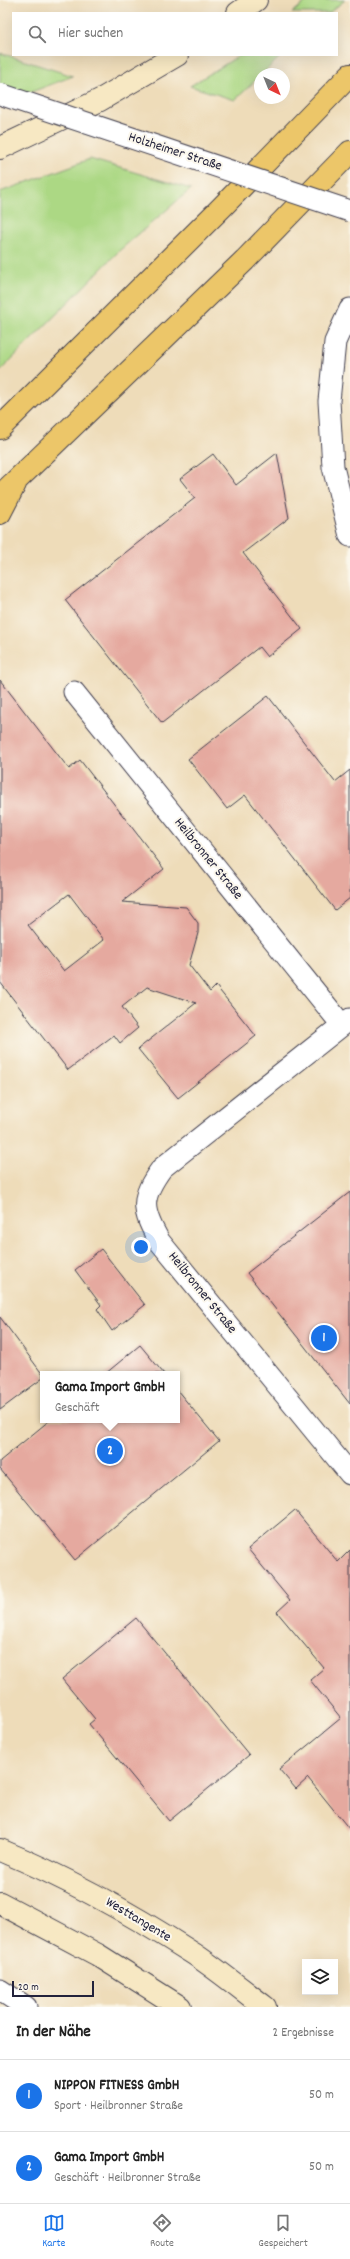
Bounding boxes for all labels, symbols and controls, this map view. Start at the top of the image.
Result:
search box [12,12,338,56]
icon: search [26,23,48,45]
text: Hier suchen [58,23,123,45]
north arrow [254,68,290,104]
street label: Holzheimer Straße [126,127,224,177]
street label: Heilbronner Straße [169,814,247,904]
your location [131,1237,151,1257]
street label: Heilbronner Straße [163,1248,241,1338]
pin: 1 [311,1323,337,1353]
popup [40,1371,180,1423]
text: Gama Import GmbH [55,1377,165,1399]
text: Geschäft [55,1399,100,1418]
pin: 2 [97,1436,123,1466]
street label: Westtangente [101,1892,175,1948]
map controls [302,1959,338,1995]
button: layers [302,1959,338,1995]
scale bar [12,1979,94,1998]
text: 20 m [18,1980,39,1996]
text: In der Nähe [16,2021,91,2045]
text: 2 Ergebnisse [273,2024,334,2043]
text: NIPPON FITNESS GmbH [54,2075,179,2097]
text: 1 [28,2086,30,2105]
text: 50 m [309,2086,334,2105]
text: Sport · Heilbronner Straße [54,2097,183,2116]
text: Gama Import GmbH [54,2147,165,2169]
text: 2 [26,2158,32,2177]
text: 50 m [309,2158,334,2177]
text: Geschäft · Heilbronner Straße [54,2169,201,2188]
tab: Karte [42,2212,65,2252]
tab: Route [150,2212,174,2252]
tab: Gespeichert [258,2212,308,2252]

